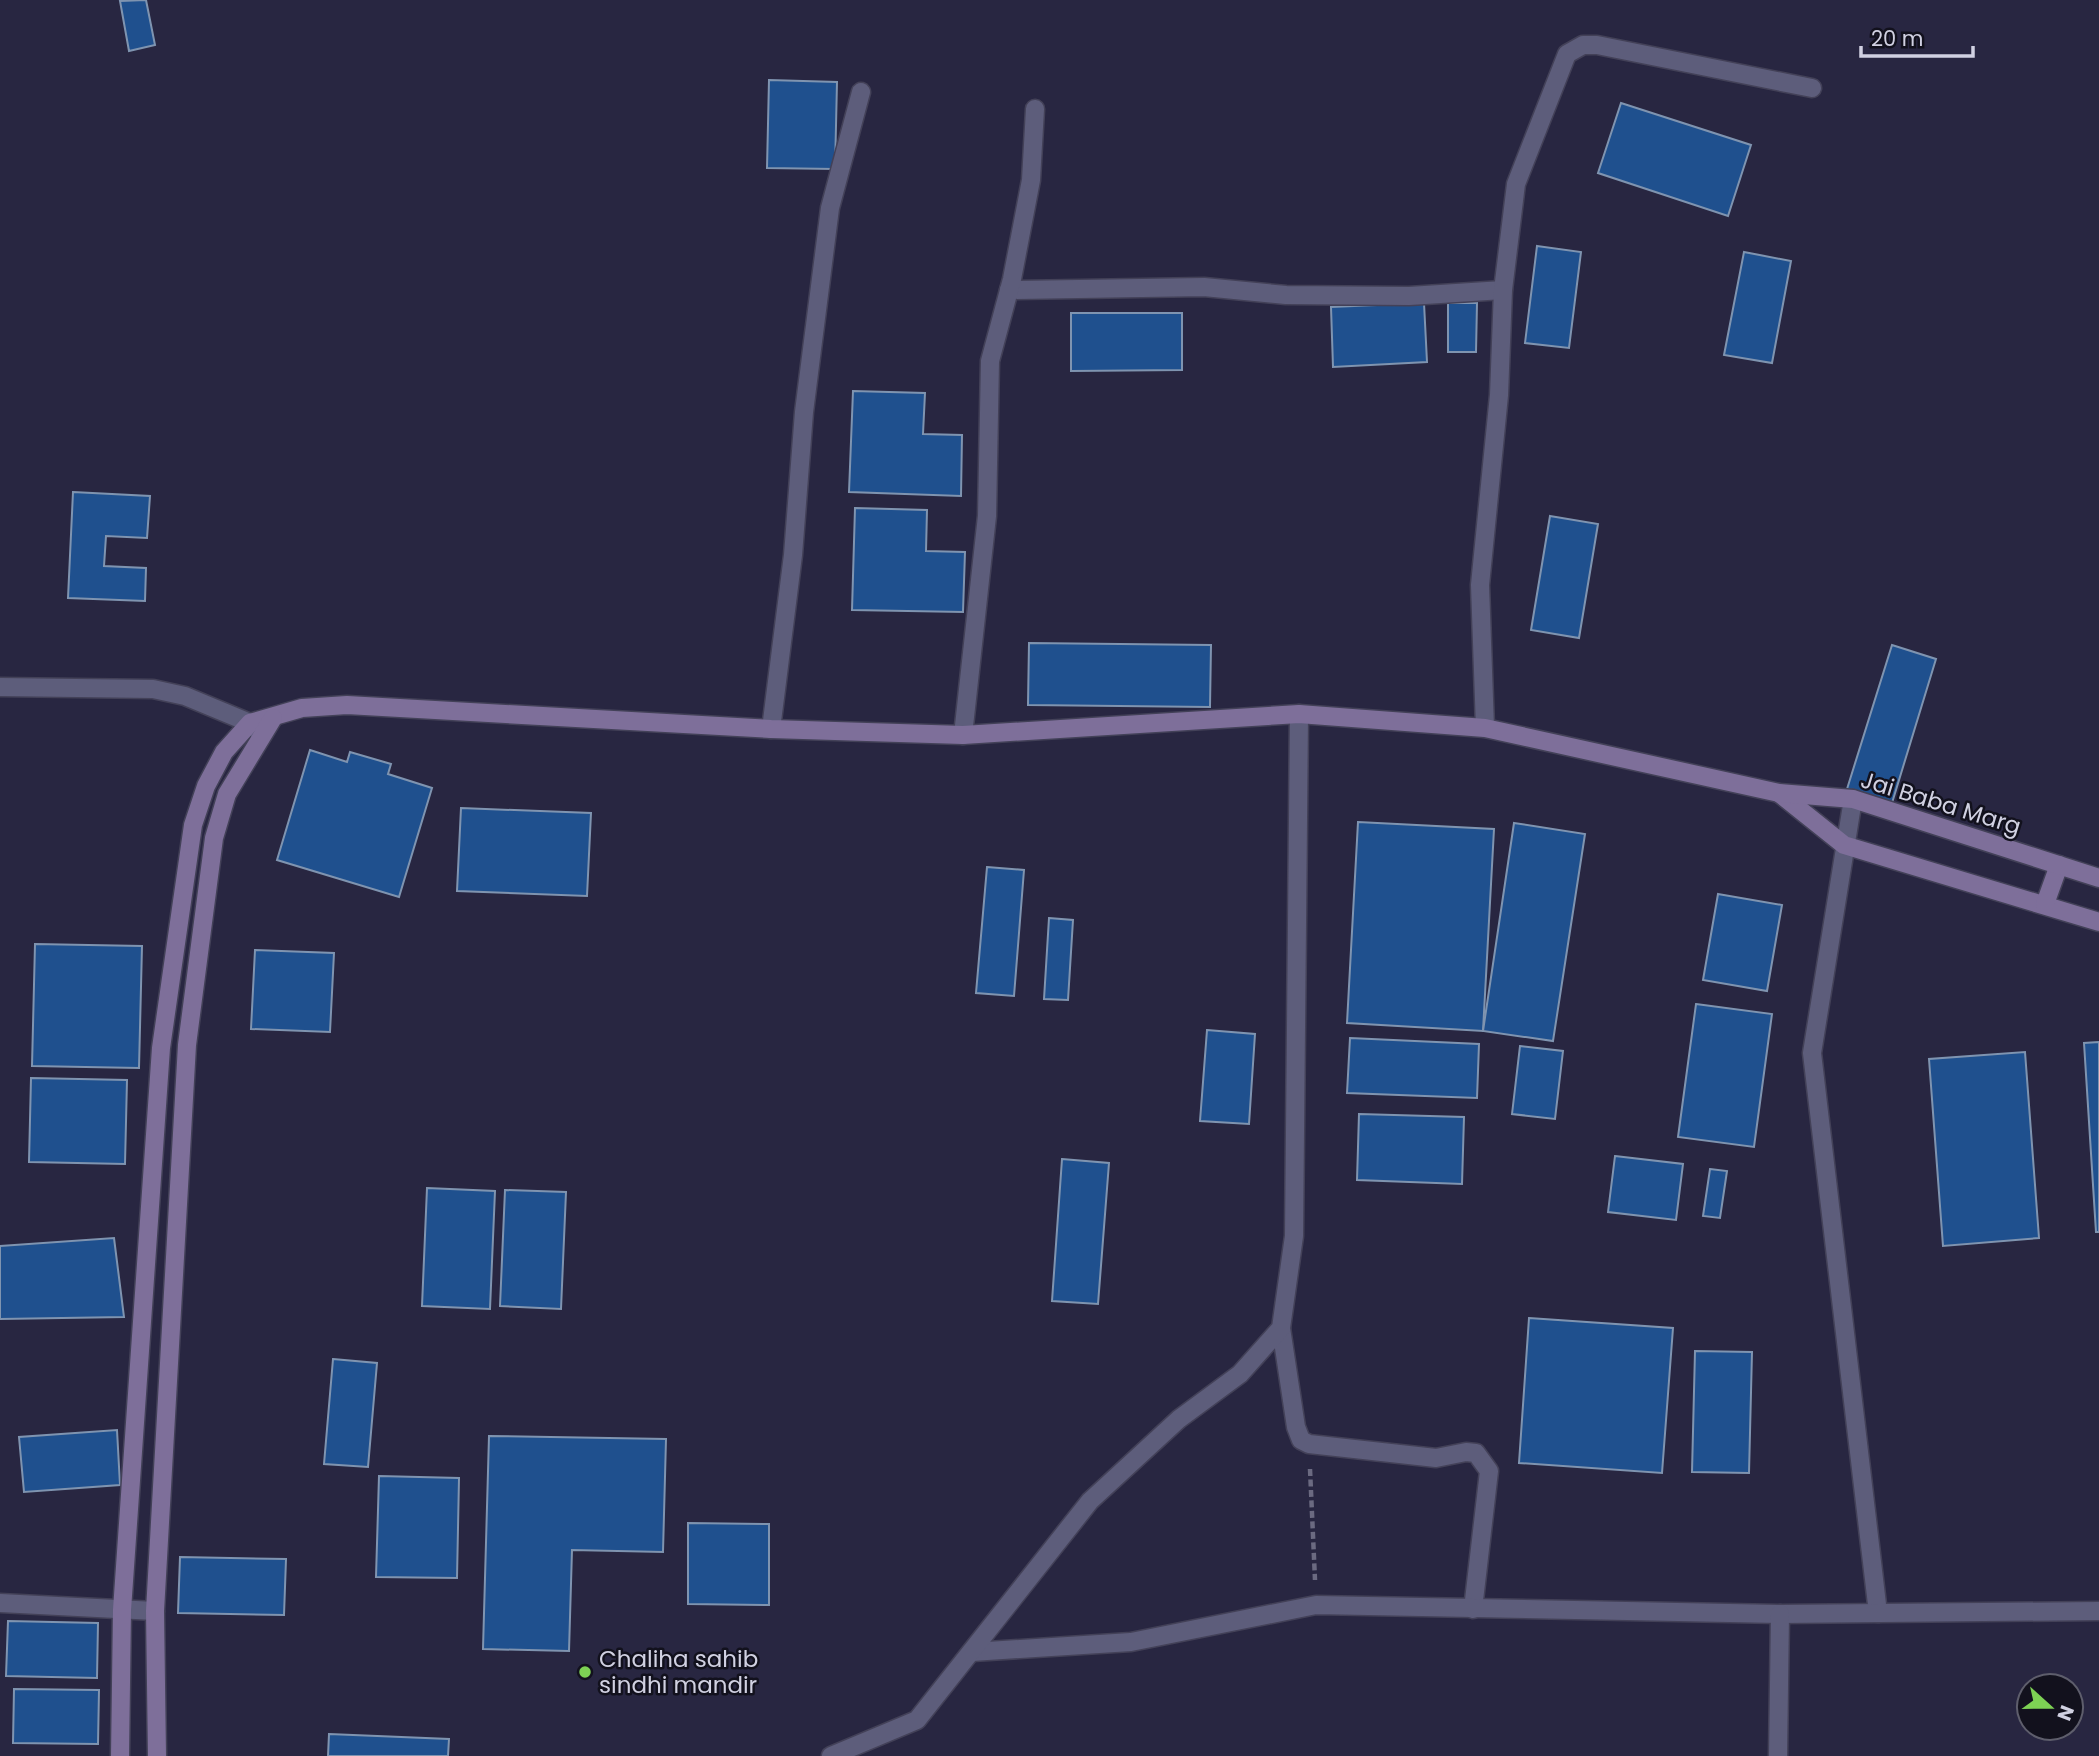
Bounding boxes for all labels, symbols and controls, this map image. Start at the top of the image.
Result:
scale bar [1861,14,1973,58]
text: 20 m [1871,24,1924,53]
street label: Jai Baba Marg [1857,763,2025,843]
place label: Chaliha sahib sindhi mandir [599,1643,758,1701]
marker: Chaliha sahib sindhi mandir [577,1664,593,1680]
north arrow [2015,1672,2085,1742]
text: N [2050,1701,2081,1724]

